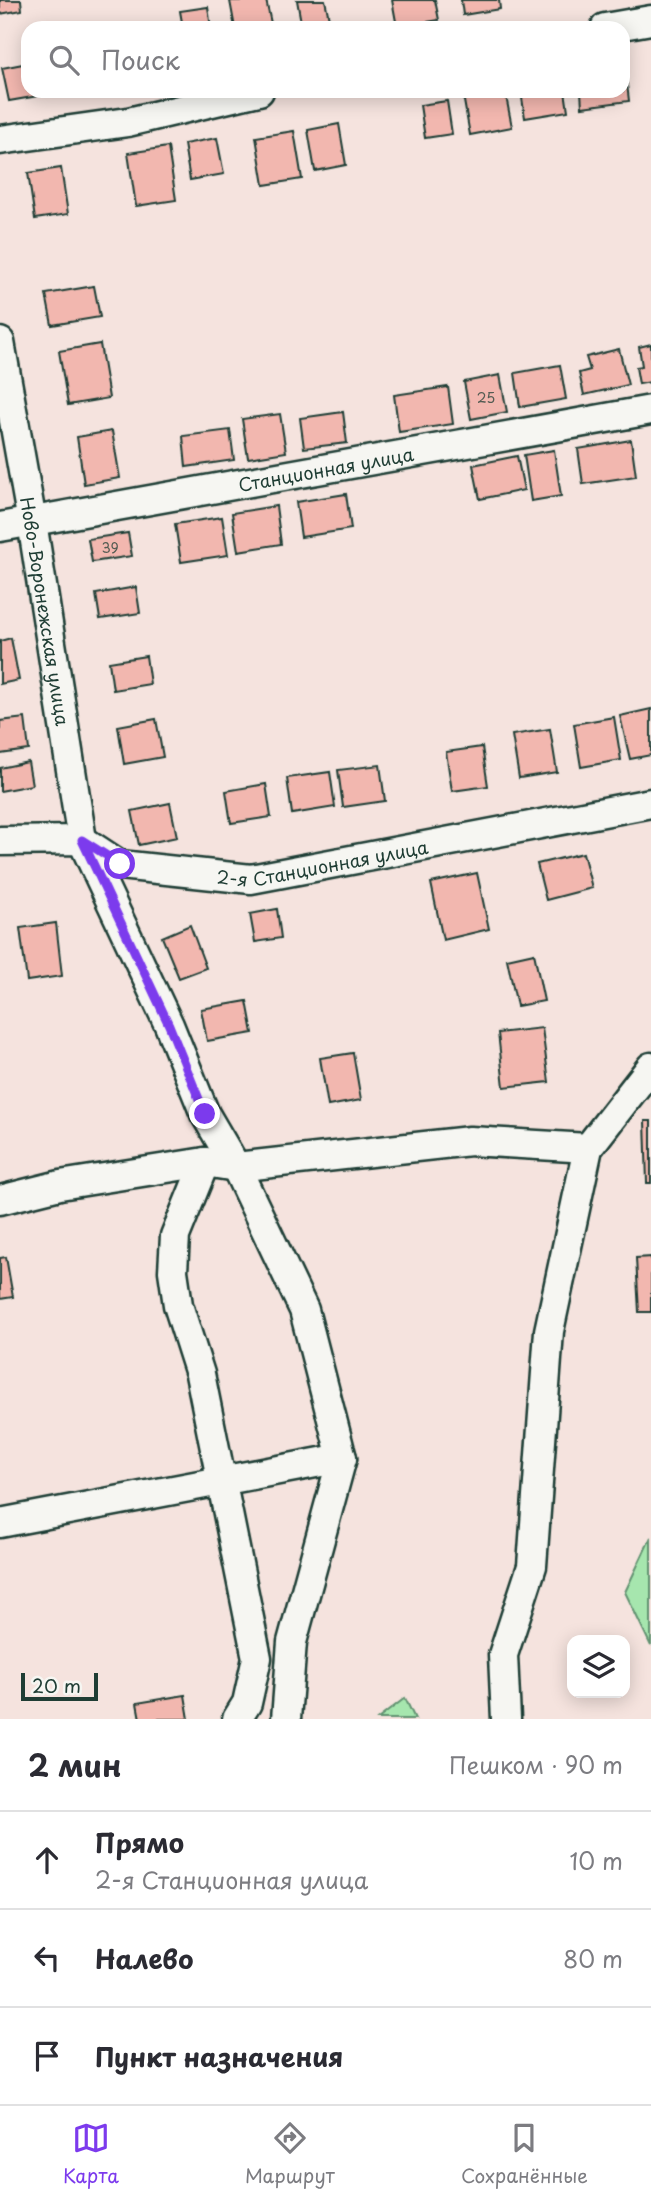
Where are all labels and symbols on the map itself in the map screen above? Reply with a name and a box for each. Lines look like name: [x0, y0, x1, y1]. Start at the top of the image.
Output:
house number: 25: [477, 387, 495, 408]
street label: Станционная улица: [236, 439, 416, 497]
street label: Ново-Воронежская улица: [14, 494, 77, 728]
house number: 39: [101, 537, 119, 558]
street label: 2-я Станционная улица: [215, 832, 431, 893]
route start: [104, 848, 135, 879]
route end: [189, 1098, 220, 1129]
scale bar: [21, 1670, 98, 1702]

